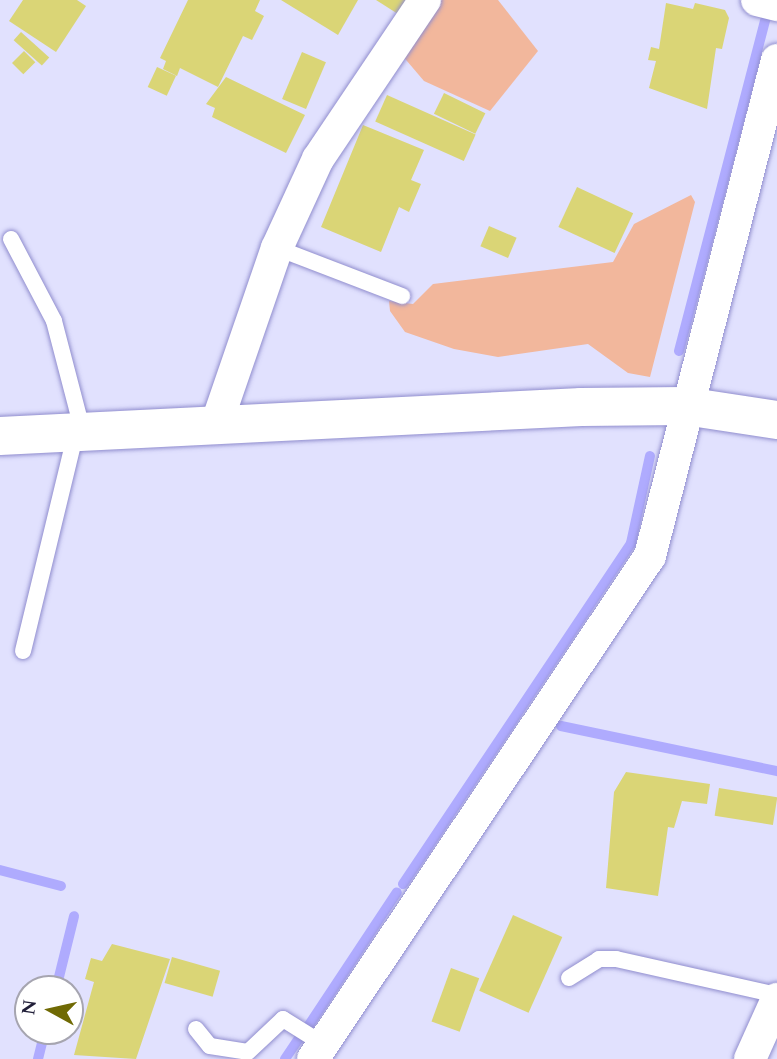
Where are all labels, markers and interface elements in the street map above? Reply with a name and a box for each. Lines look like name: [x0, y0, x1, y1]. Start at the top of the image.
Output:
north arrow: [14, 975, 84, 1045]
text: N: [14, 998, 45, 1017]

